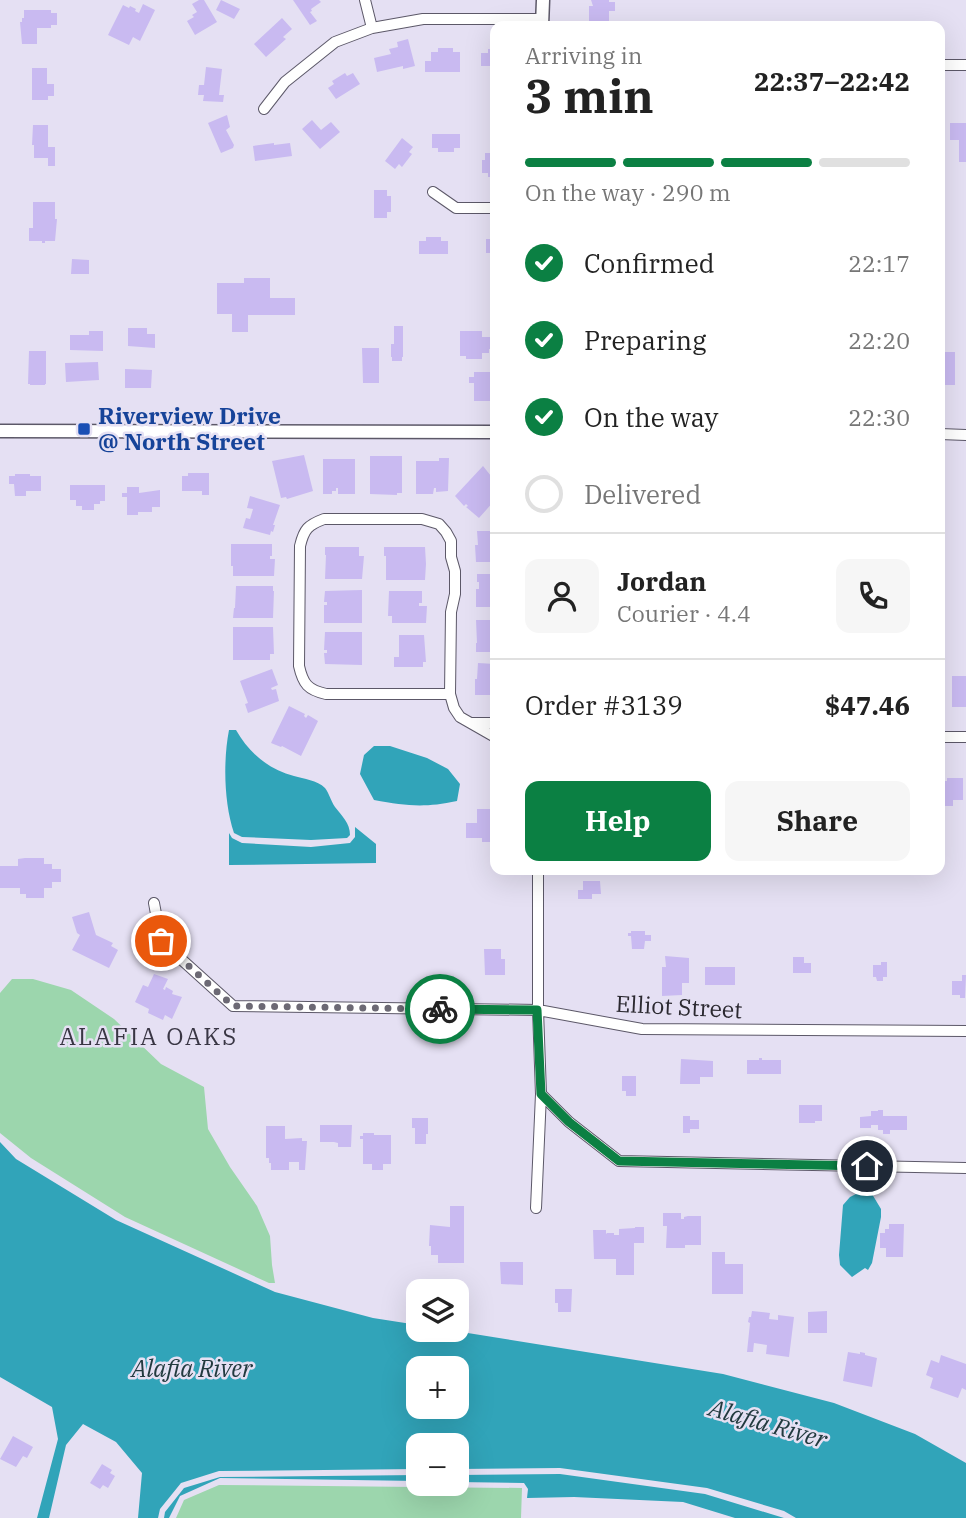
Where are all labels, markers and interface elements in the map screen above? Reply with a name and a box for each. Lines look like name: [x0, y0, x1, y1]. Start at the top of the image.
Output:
text: Arriving in: [525, 40, 642, 70]
text: 22:37–22:42: [754, 64, 910, 98]
text: 3 min: [525, 66, 654, 126]
text: On the way · 290 m: [525, 177, 731, 207]
icon: check: [525, 244, 563, 282]
text: Confirmed: [584, 246, 715, 280]
text: 22:17: [848, 248, 910, 278]
icon: check: [525, 321, 563, 359]
text: Preparing: [584, 323, 706, 357]
text: 22:20: [848, 325, 910, 355]
icon: check: [525, 398, 563, 436]
place label: Riverview Drive @ North Street: [98, 400, 281, 456]
text: On the way: [584, 400, 718, 434]
text: 22:30: [848, 402, 910, 432]
marker: Riverview Drive @ North Street: [76, 421, 92, 437]
text: Delivered: [584, 477, 701, 511]
button: person: [525, 559, 599, 633]
button: phone: [836, 559, 910, 633]
text: Jordan: [617, 564, 707, 598]
text: Courier · 4.4: [617, 598, 751, 628]
text: Order #3139: [525, 688, 683, 722]
text: $47.46: [825, 688, 910, 722]
button: Help: [525, 781, 711, 861]
button: Share: [725, 781, 910, 861]
pin: [131, 911, 191, 971]
icon: bag: [142, 922, 180, 960]
courier: [405, 974, 475, 1044]
street label: Elliot Street: [615, 988, 743, 1024]
icon: bike: [421, 990, 459, 1028]
district label: ALAFIA OAKS: [60, 1020, 238, 1052]
pin: [837, 1136, 897, 1196]
icon: home: [848, 1147, 886, 1185]
map controls: [406, 1279, 469, 1496]
button: layers: [406, 1279, 469, 1342]
water label: Alafia River: [129, 1352, 254, 1384]
button: +: [406, 1356, 469, 1419]
water label: Alafia River: [704, 1390, 832, 1456]
button: −: [406, 1433, 469, 1496]

